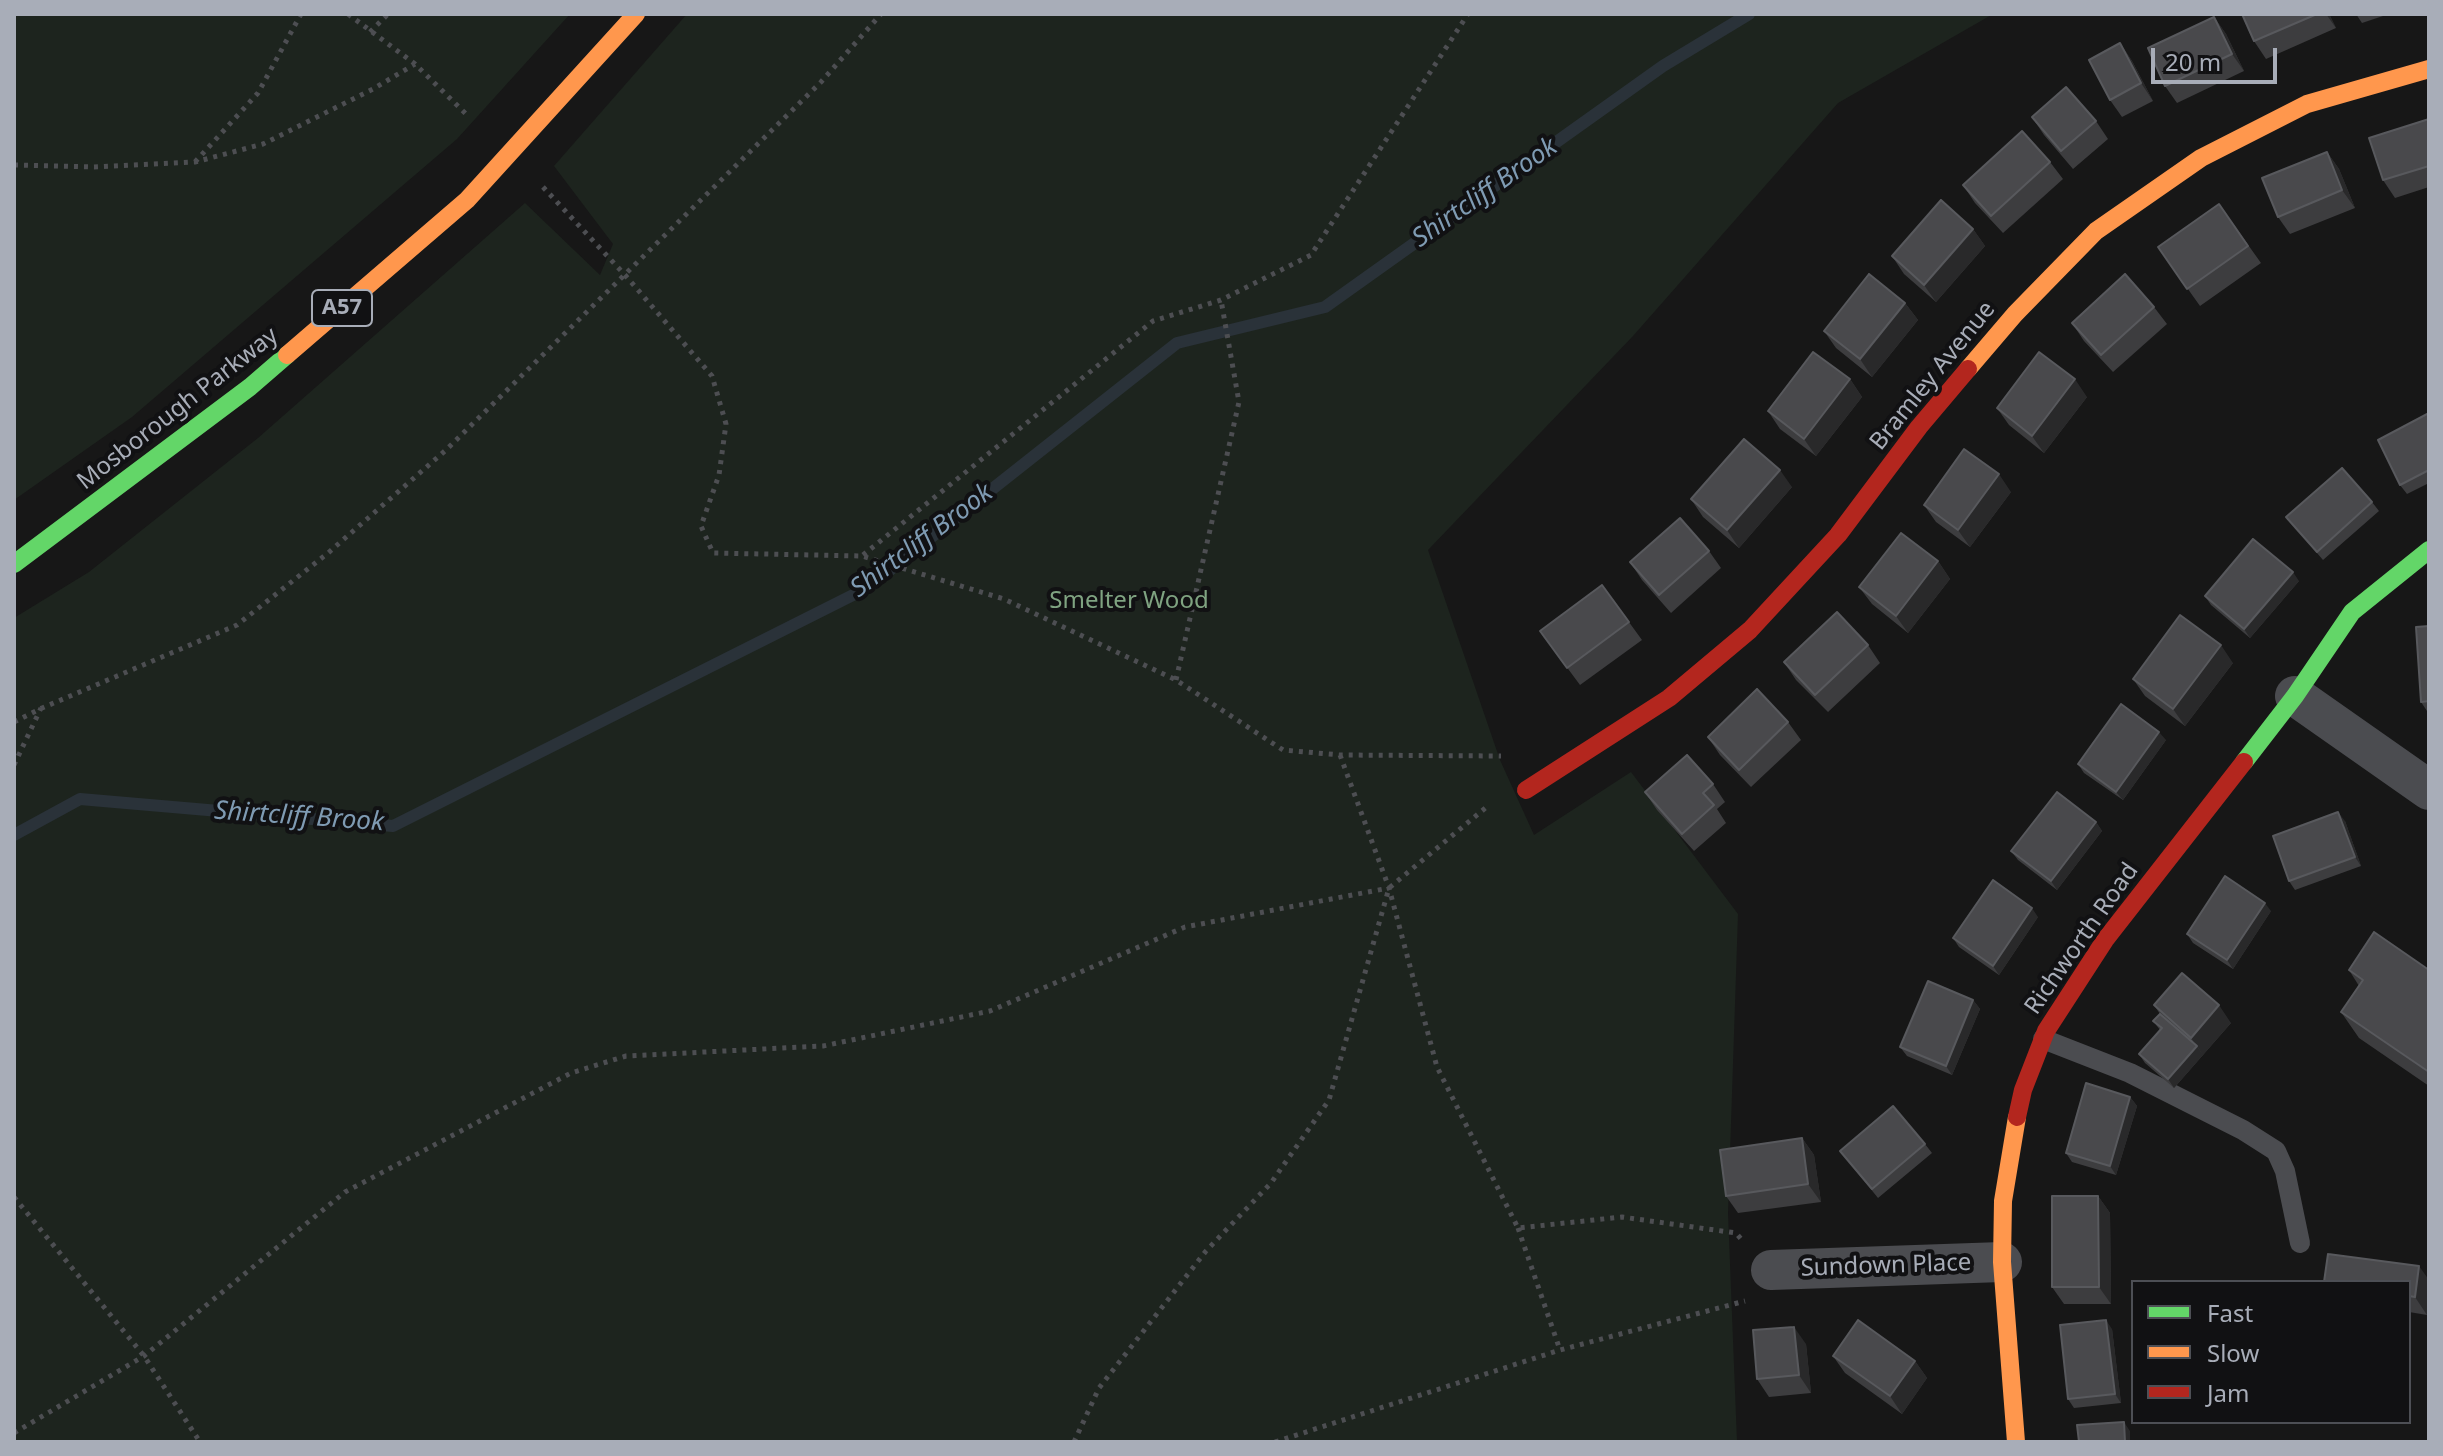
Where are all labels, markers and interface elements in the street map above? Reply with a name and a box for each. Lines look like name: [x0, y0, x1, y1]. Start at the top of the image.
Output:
scale bar: [2155, 32, 2281, 82]
text: 20 m: [2165, 45, 2221, 78]
water label: Shirtcliff Brook: [1406, 131, 1564, 255]
road number: A57: [312, 290, 372, 326]
street label: Bramley Avenue: [1864, 296, 2002, 456]
street label: Mosborough Parkway: [72, 322, 284, 496]
water label: Shirtcliff Brook: [845, 477, 999, 605]
park label: Smelter Wood: [1049, 587, 1209, 615]
water label: Shirtcliff Brook: [213, 796, 385, 838]
street label: Richworth Road: [2019, 858, 2145, 1020]
street label: Sundown Place: [1800, 1249, 1972, 1283]
legend: [2131, 1280, 2411, 1424]
text: Fast: [2207, 1296, 2253, 1329]
text: Slow: [2207, 1336, 2259, 1369]
text: Jam: [2207, 1376, 2249, 1409]

